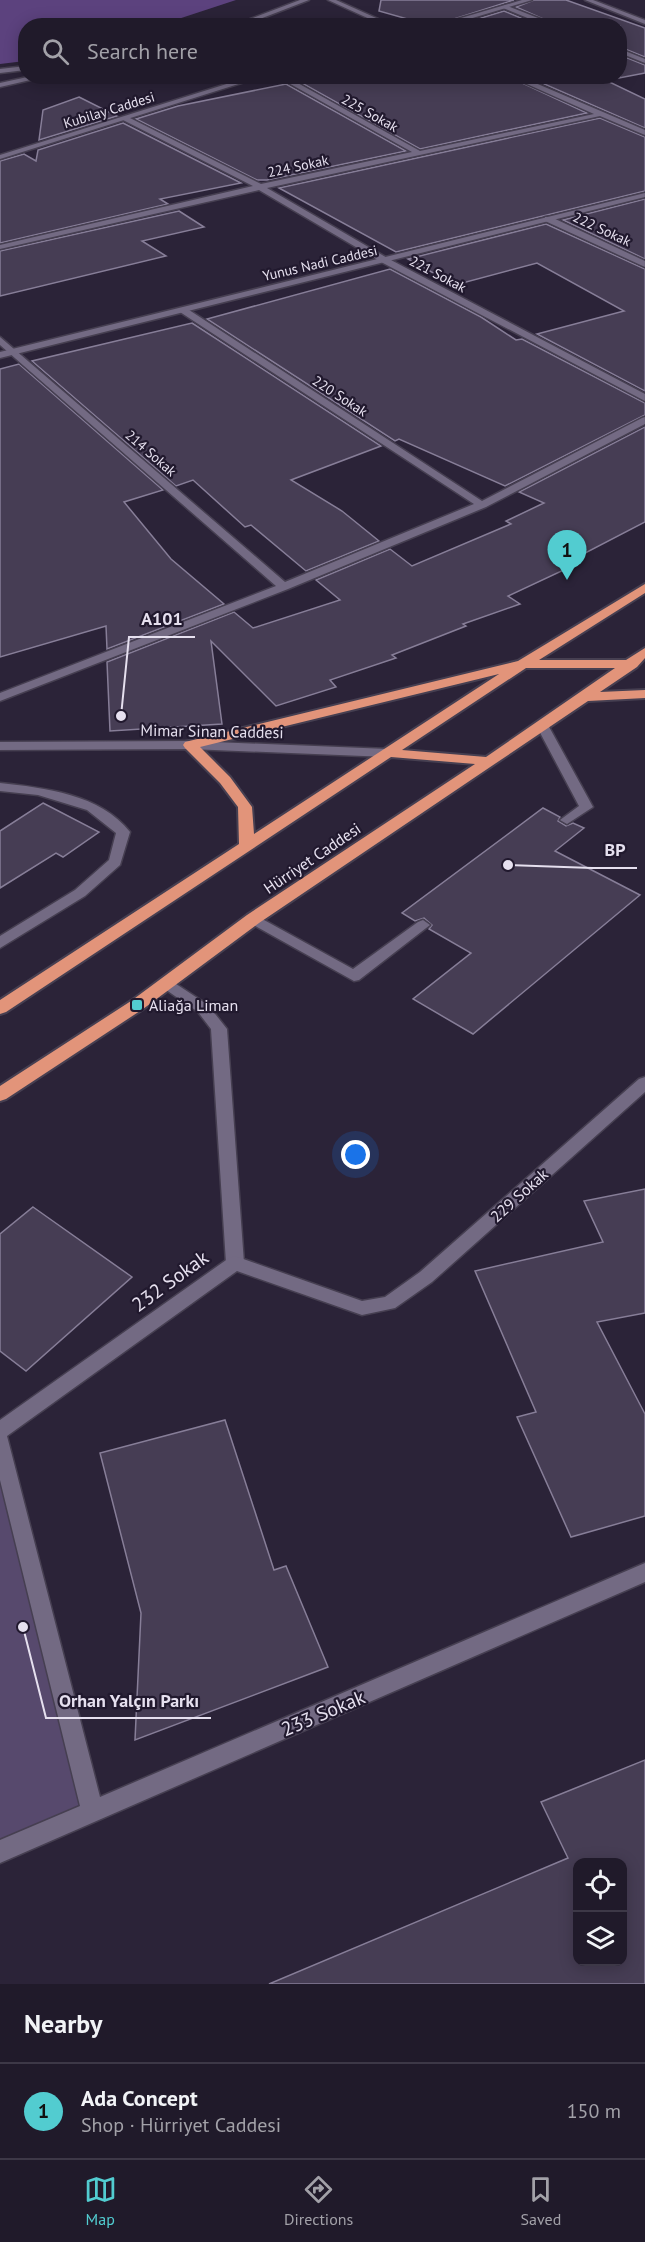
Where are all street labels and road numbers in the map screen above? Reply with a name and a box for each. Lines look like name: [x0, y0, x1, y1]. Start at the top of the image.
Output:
street label: Kubilay Caddesi: [61, 88, 157, 132]
street label: 225 Sokak: [339, 90, 402, 136]
street label: 224 Sokak: [266, 151, 330, 181]
street label: 222 Sokak: [570, 208, 634, 250]
street label: Yunus Nadi Caddesi: [261, 241, 379, 285]
street label: 221 Sokak: [406, 252, 470, 297]
street label: 220 Sokak: [309, 372, 371, 421]
street label: 214 Sokak: [122, 426, 180, 480]
street label: Mimar Sinan Caddesi: [140, 720, 284, 742]
street label: Hürriyet Caddesi: [260, 818, 364, 898]
street label: 229 Sokak: [486, 1164, 552, 1226]
street label: 232 Sokak: [127, 1244, 214, 1318]
street label: 233 Sokak: [277, 1684, 369, 1742]

